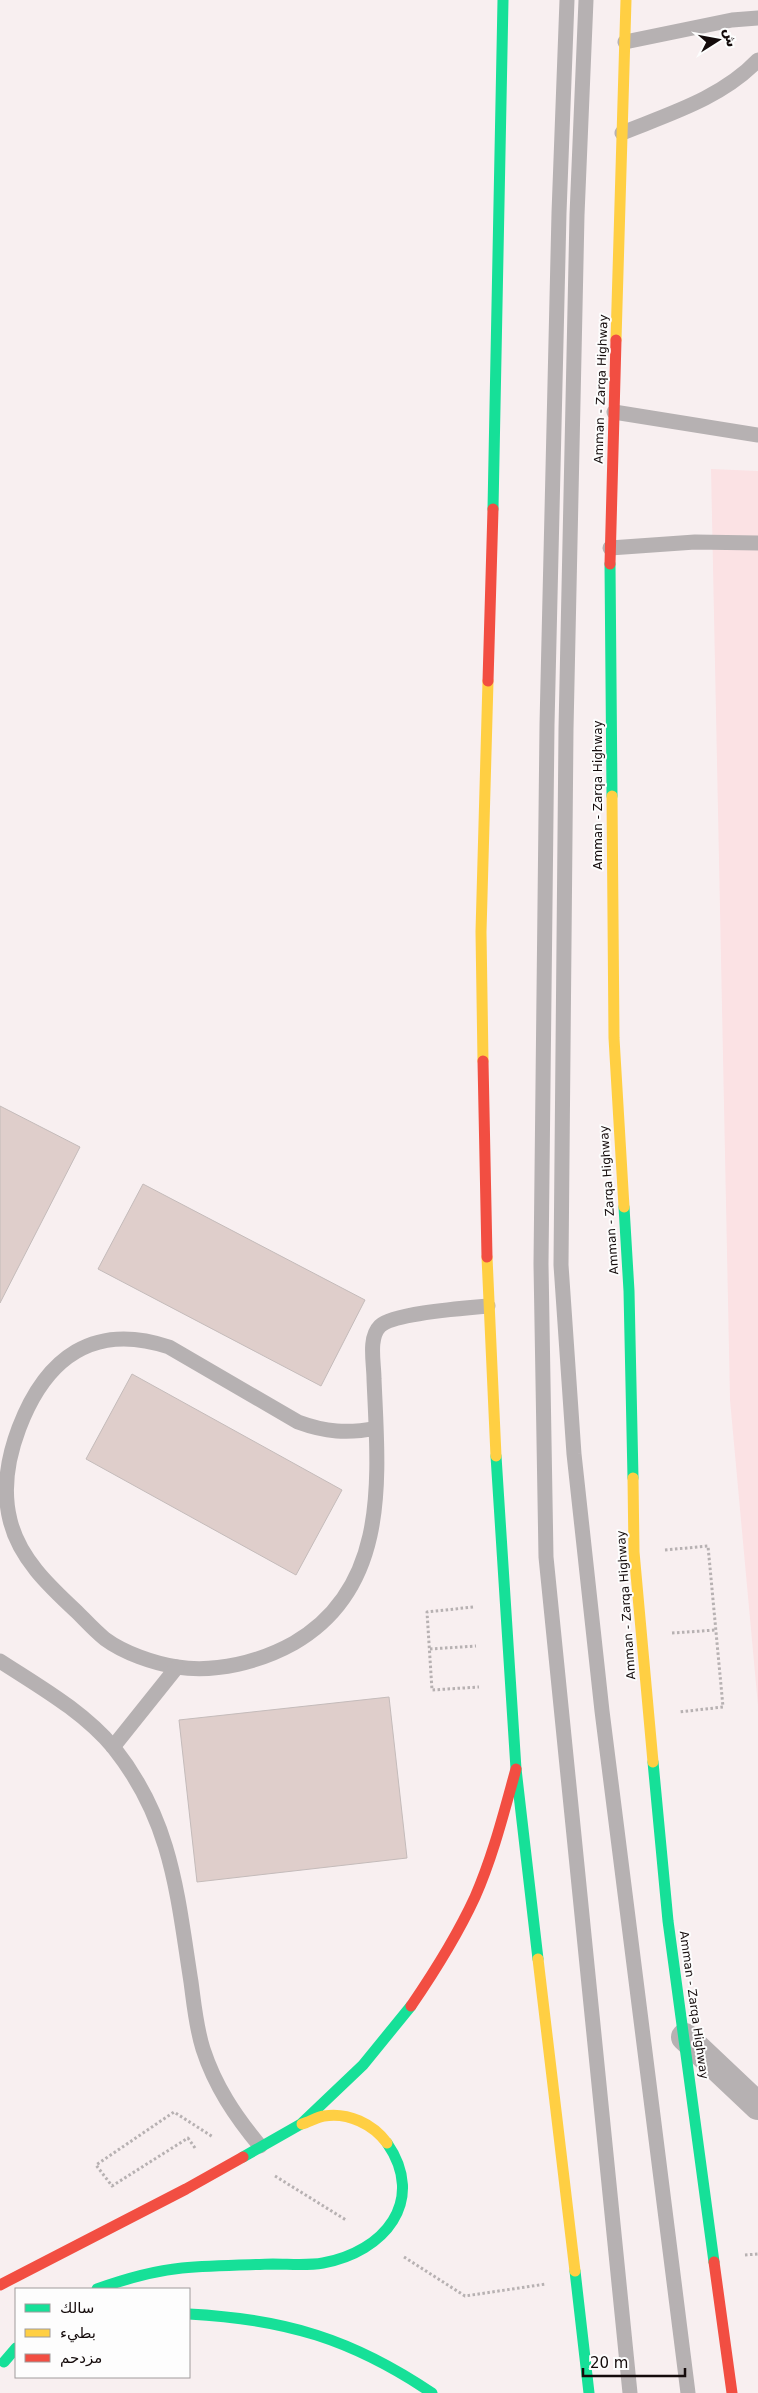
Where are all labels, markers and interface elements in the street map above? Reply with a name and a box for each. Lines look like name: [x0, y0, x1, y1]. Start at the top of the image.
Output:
north arrow: [693, 15, 743, 65]
text: ش: [721, 27, 740, 49]
street label: Amman - Zarqa Highway: [591, 314, 611, 464]
street label: Amman - Zarqa Highway: [591, 720, 605, 870]
street label: Amman - Zarqa Highway: [597, 1125, 621, 1275]
street label: Amman - Zarqa Highway: [614, 1530, 638, 1680]
street label: Amman - Zarqa Highway: [677, 1930, 711, 2080]
legend: [15, 2288, 190, 2378]
text: سالك: [60, 2299, 94, 2317]
text: بطيء: [60, 2324, 96, 2343]
scale bar: [583, 2346, 686, 2378]
text: مزدحم: [60, 2349, 102, 2367]
text: 20 m: [590, 2354, 628, 2372]

